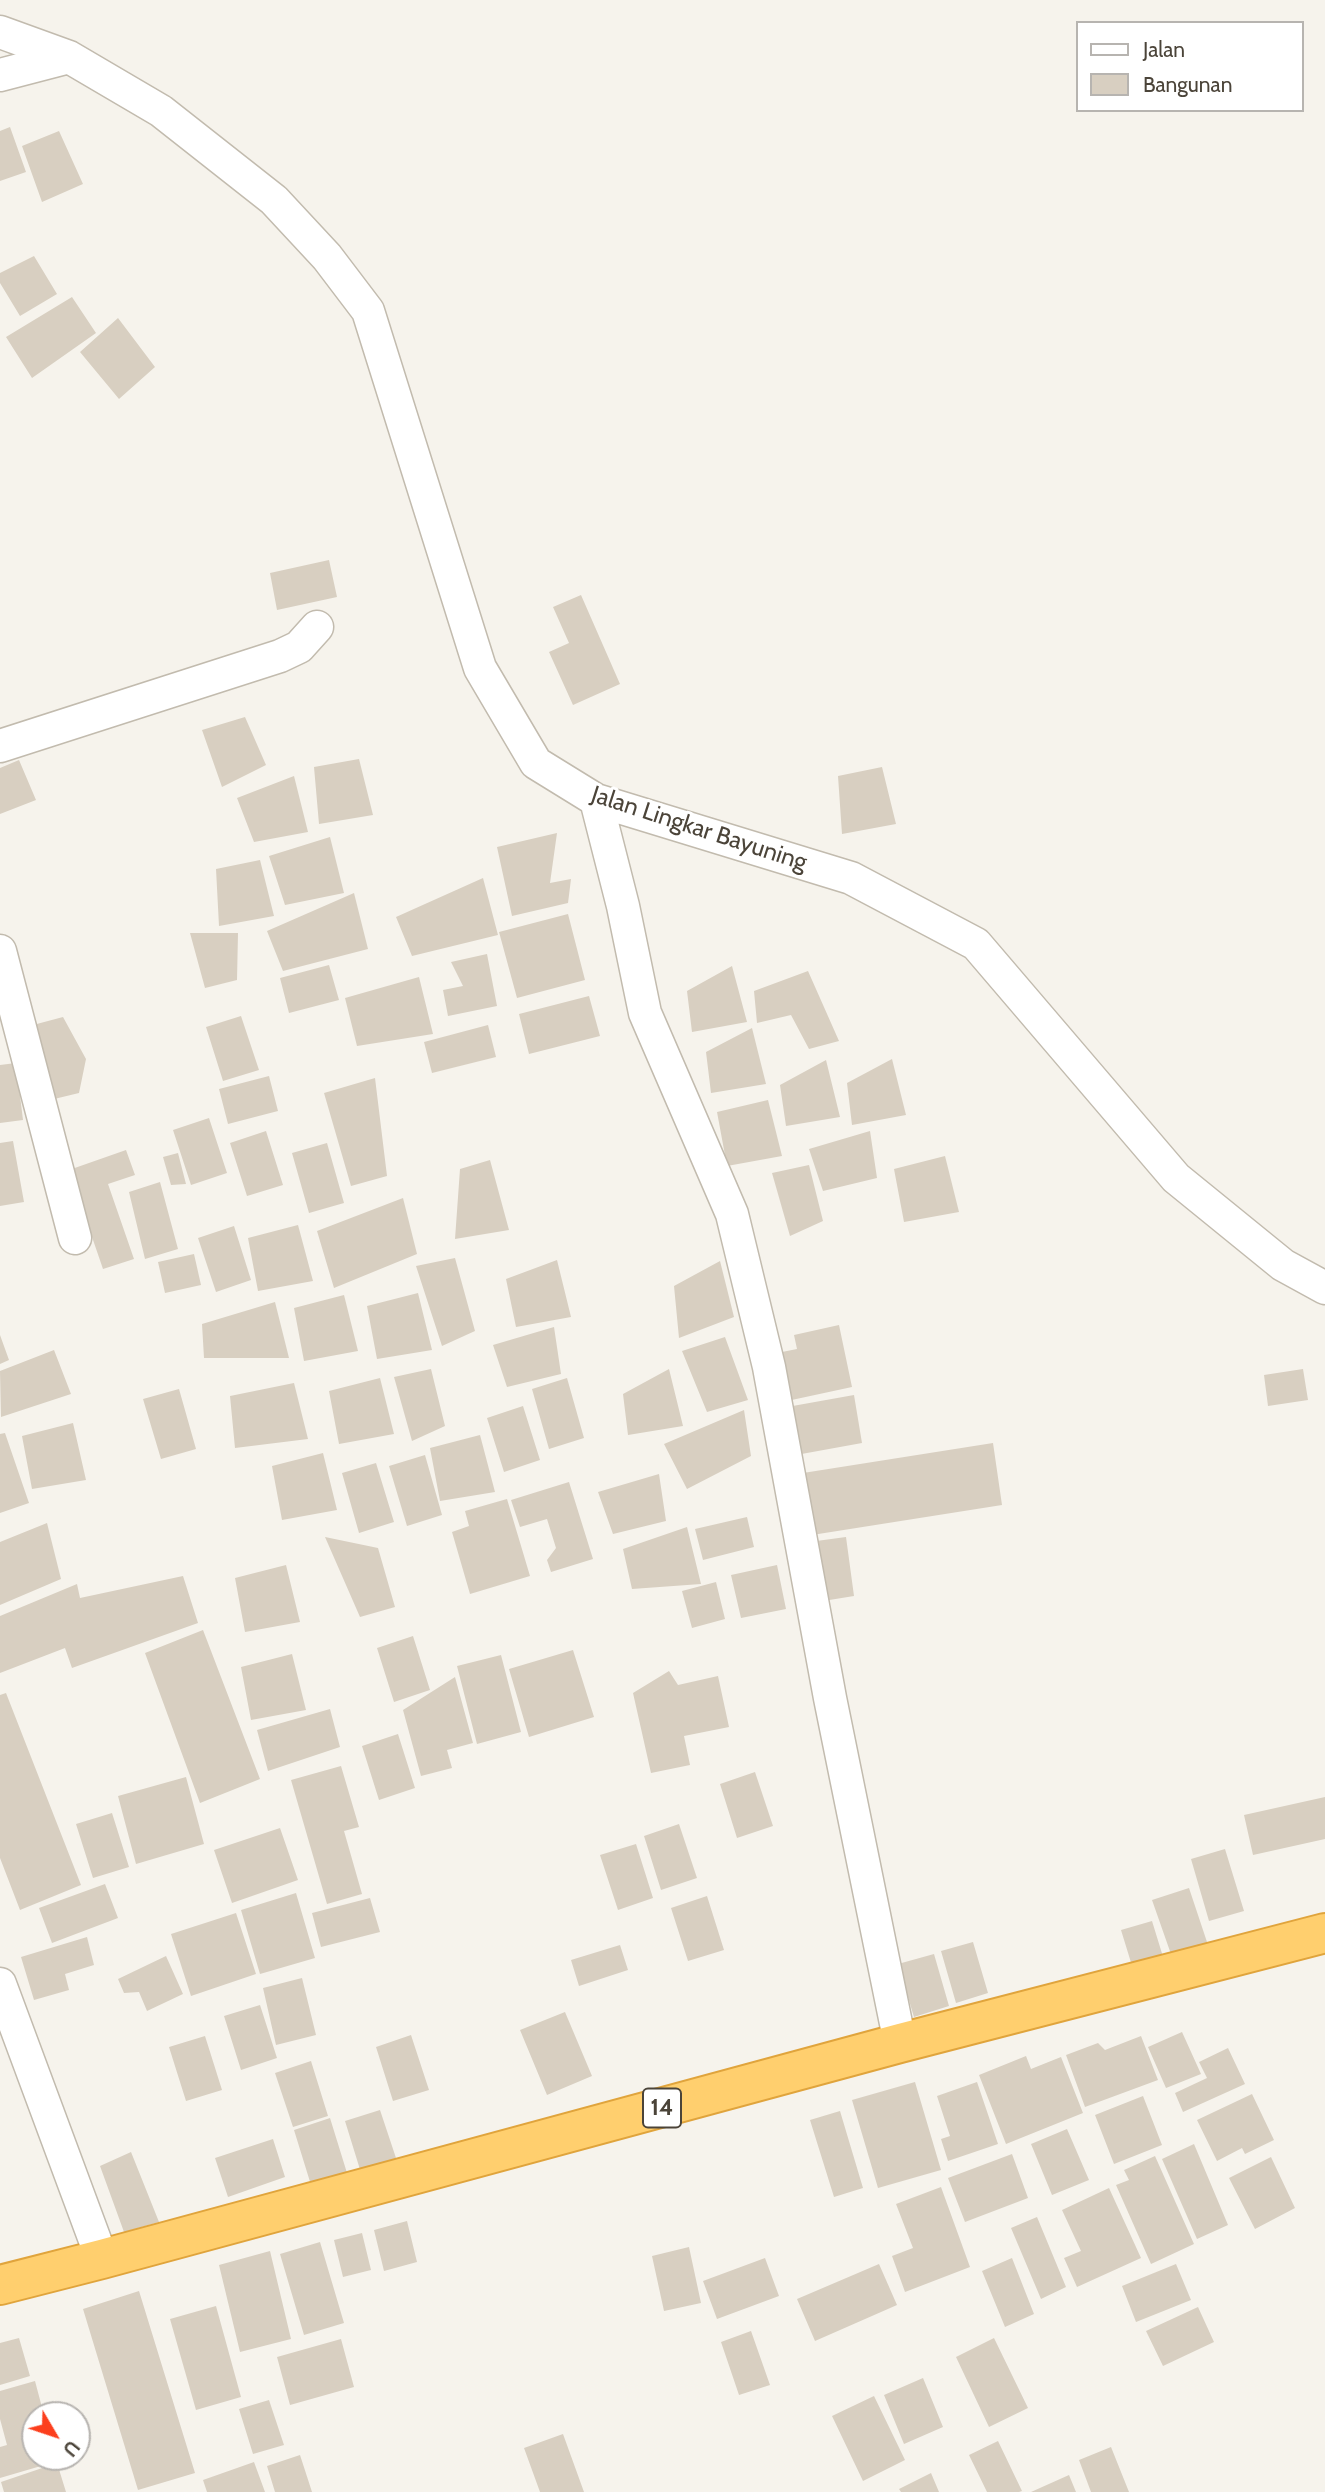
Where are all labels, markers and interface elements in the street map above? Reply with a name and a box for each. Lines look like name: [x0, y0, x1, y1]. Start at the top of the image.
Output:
legend: [1076, 21, 1304, 112]
text: Jalan: [1143, 37, 1185, 62]
text: Bangunan: [1143, 72, 1232, 97]
street label: Jalan Lingkar Bayuning: [588, 781, 810, 877]
road number: 14: [643, 2088, 681, 2128]
north arrow: [21, 2401, 91, 2471]
text: U: [58, 2436, 84, 2461]

